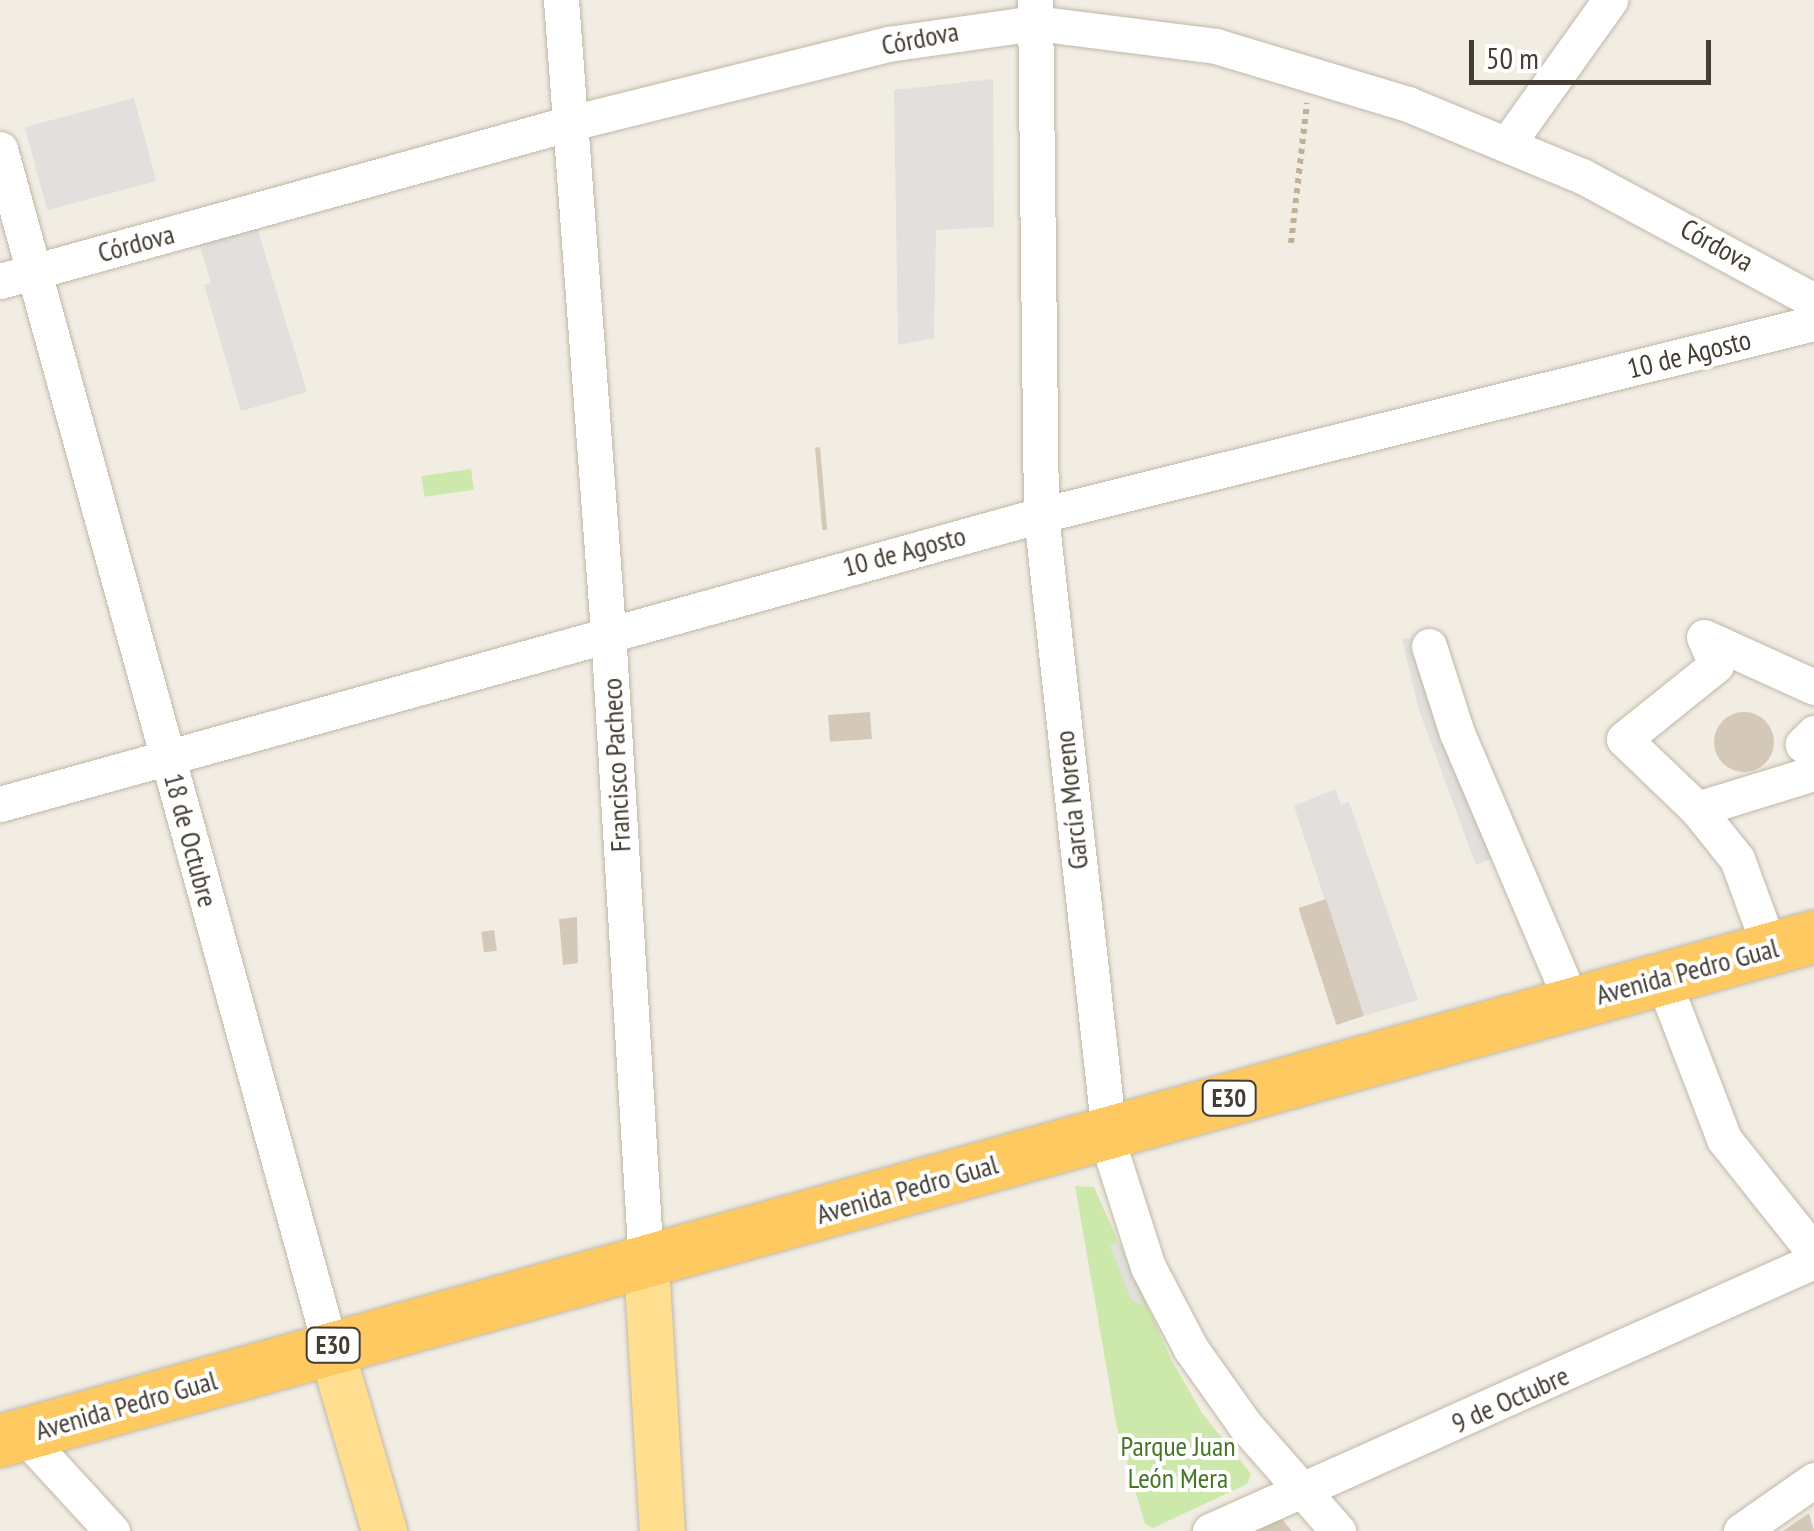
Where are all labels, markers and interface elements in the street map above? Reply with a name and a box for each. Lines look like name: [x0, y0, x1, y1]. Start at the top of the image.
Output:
street label: Córdova: [879, 14, 961, 62]
scale bar: [1474, 20, 1716, 82]
text: 50 m: [1486, 38, 1539, 77]
street label: Córdova: [1675, 211, 1759, 279]
street label: Córdova: [94, 217, 178, 269]
street label: 10 de Agosto: [1623, 322, 1755, 386]
street label: 10 de Agosto: [838, 518, 970, 584]
street label: Francisco Pacheco: [595, 677, 637, 853]
street label: García Moreno: [1047, 729, 1095, 871]
street label: 18 de Octubre: [157, 769, 225, 911]
street label: Avenida Pedro Gual: [1592, 931, 1782, 1011]
road number: E30: [1202, 1078, 1256, 1118]
street label: Avenida Pedro Gual: [812, 1147, 1002, 1231]
road number: E30: [306, 1325, 360, 1365]
street label: 9 de Octubre: [1446, 1358, 1574, 1440]
street label: Avenida Pedro Gual: [31, 1363, 221, 1447]
park label: Parque Juan León Mera: [1121, 1429, 1235, 1495]

